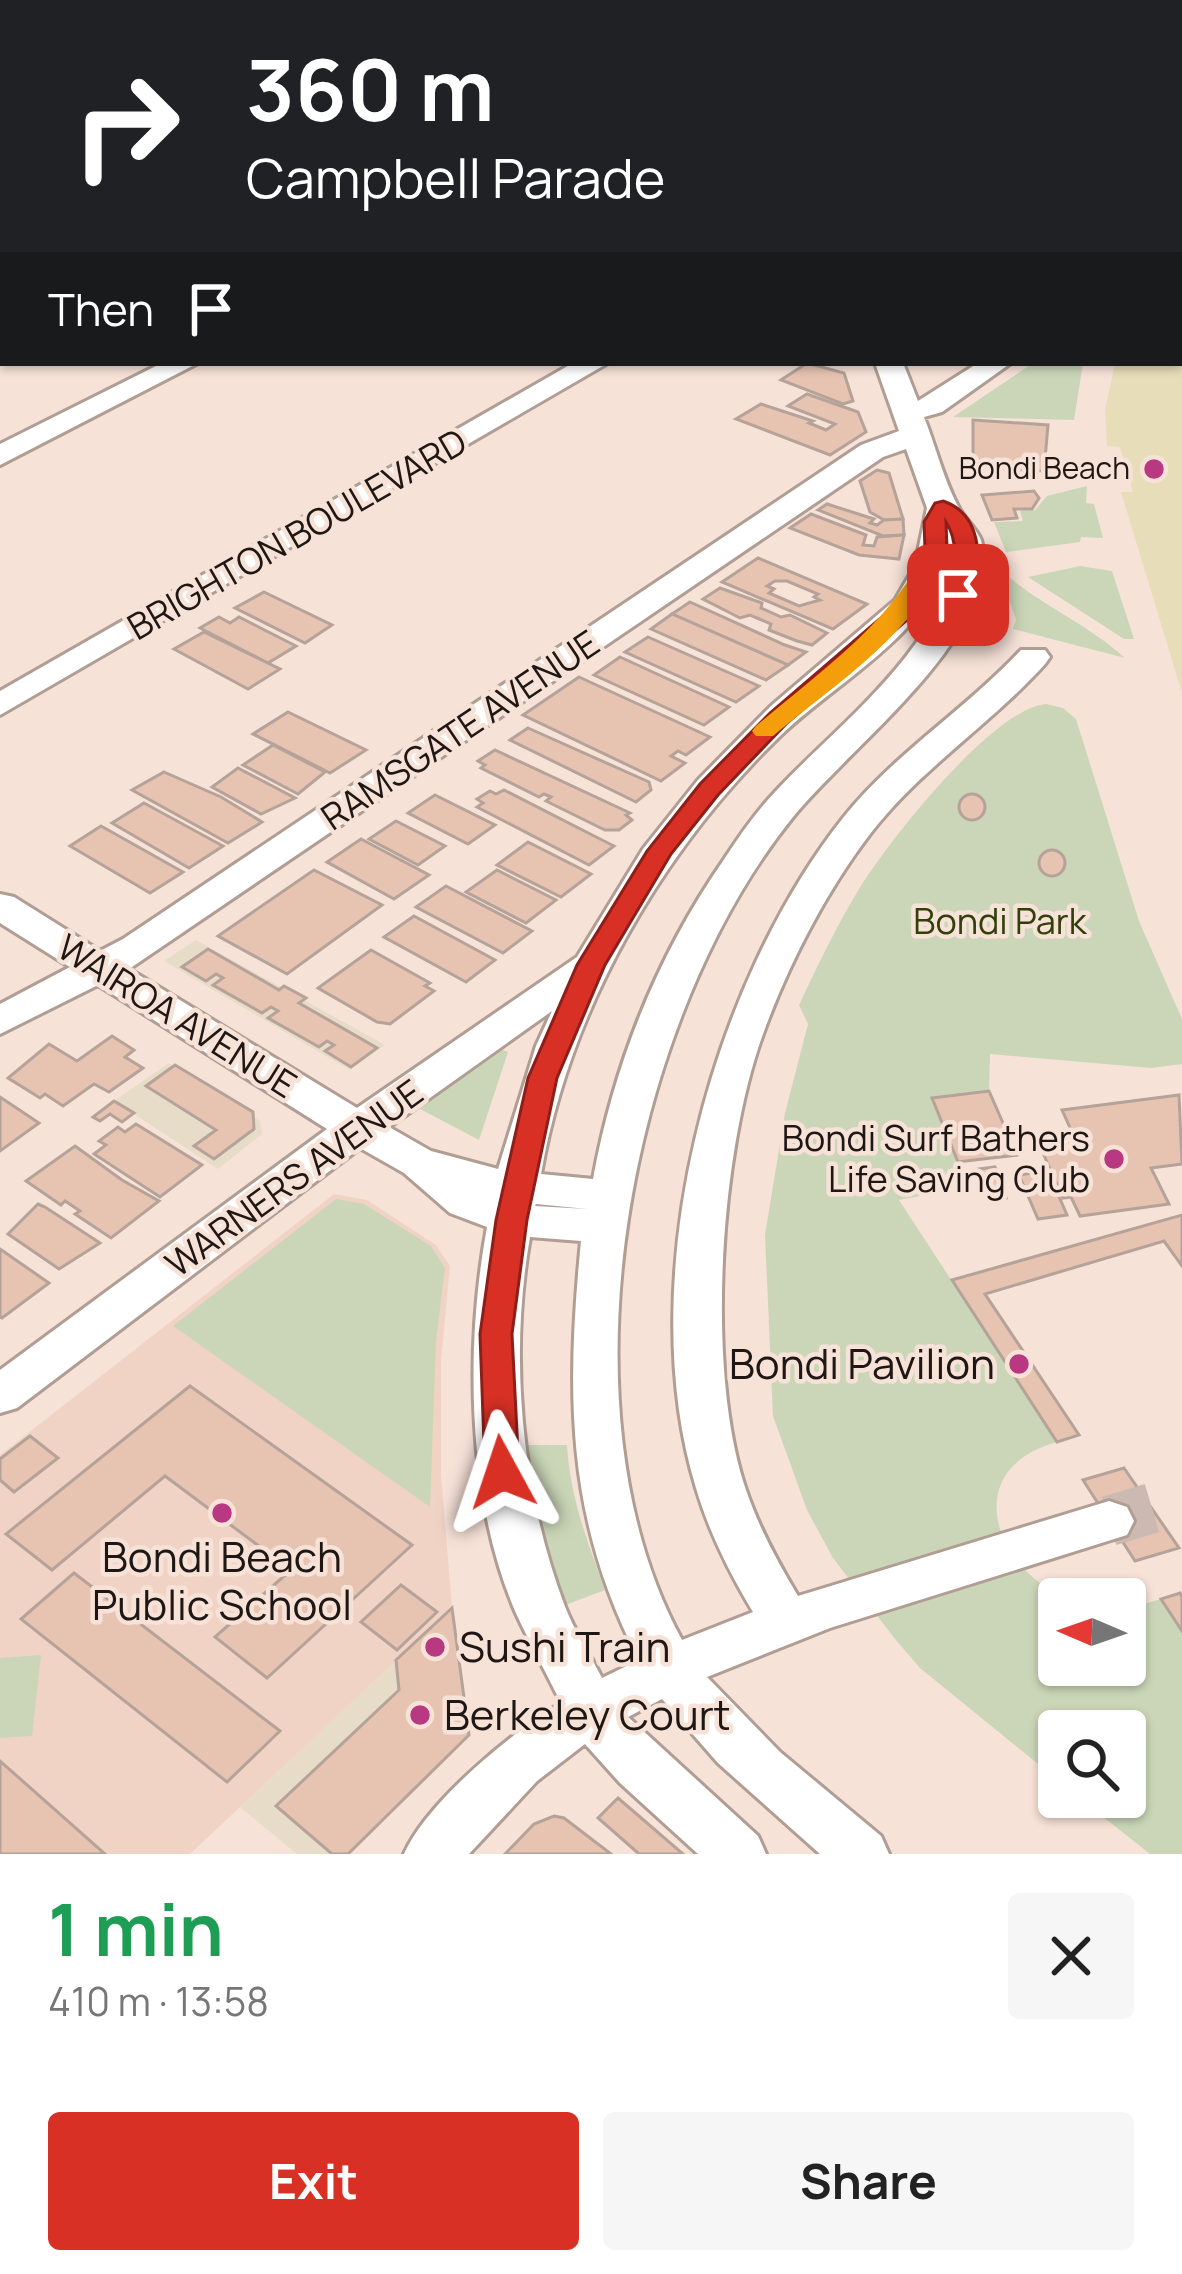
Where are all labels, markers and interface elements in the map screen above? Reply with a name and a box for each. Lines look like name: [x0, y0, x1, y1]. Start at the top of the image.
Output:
text: 360 m: [246, 31, 495, 146]
icon: right: [48, 48, 204, 204]
text: Campbell Parade: [246, 140, 665, 214]
icon: arrive: [178, 276, 244, 342]
text: Then: [48, 278, 154, 340]
street label: BRIGHTON BOULEVARD: [118, 416, 475, 651]
place label: Bondi Beach: [959, 447, 1130, 488]
marker: Bondi Beach: [1141, 456, 1167, 482]
pin: [907, 544, 1009, 646]
icon: arrive: [925, 562, 991, 628]
street label: RAMSGATE AVENUE: [311, 618, 608, 841]
park label: Bondi Park: [913, 896, 1088, 945]
street label: WAIROA AVENUE: [48, 922, 306, 1109]
street label: WARNERS AVENUE: [155, 1068, 432, 1288]
place label: Bondi Surf Bathers Life Saving Club: [782, 1113, 1090, 1203]
marker: Bondi Surf Bathers Life Saving Club: [1101, 1146, 1127, 1172]
place label: Bondi Pavilion: [729, 1334, 995, 1392]
marker: Bondi Pavilion: [1006, 1351, 1032, 1377]
position arrow: [439, 1409, 565, 1535]
marker: Bondi Beach Public School: [209, 1500, 235, 1526]
place label: Bondi Beach Public School: [92, 1527, 352, 1633]
north arrow: [1038, 1578, 1146, 1686]
map controls: [1038, 1578, 1146, 1818]
place label: Sushi Train: [459, 1617, 670, 1675]
marker: Sushi Train: [422, 1634, 448, 1660]
place label: Berkeley Court: [444, 1685, 731, 1743]
marker: Berkeley Court: [407, 1702, 433, 1728]
button: search: [1038, 1710, 1146, 1818]
text: 1 min: [48, 1879, 224, 1978]
button: close: [1008, 1893, 1134, 2019]
text: 410 m · 13:58: [48, 1974, 269, 2028]
button: Exit: [48, 2112, 579, 2250]
button: Share: [603, 2112, 1134, 2250]

